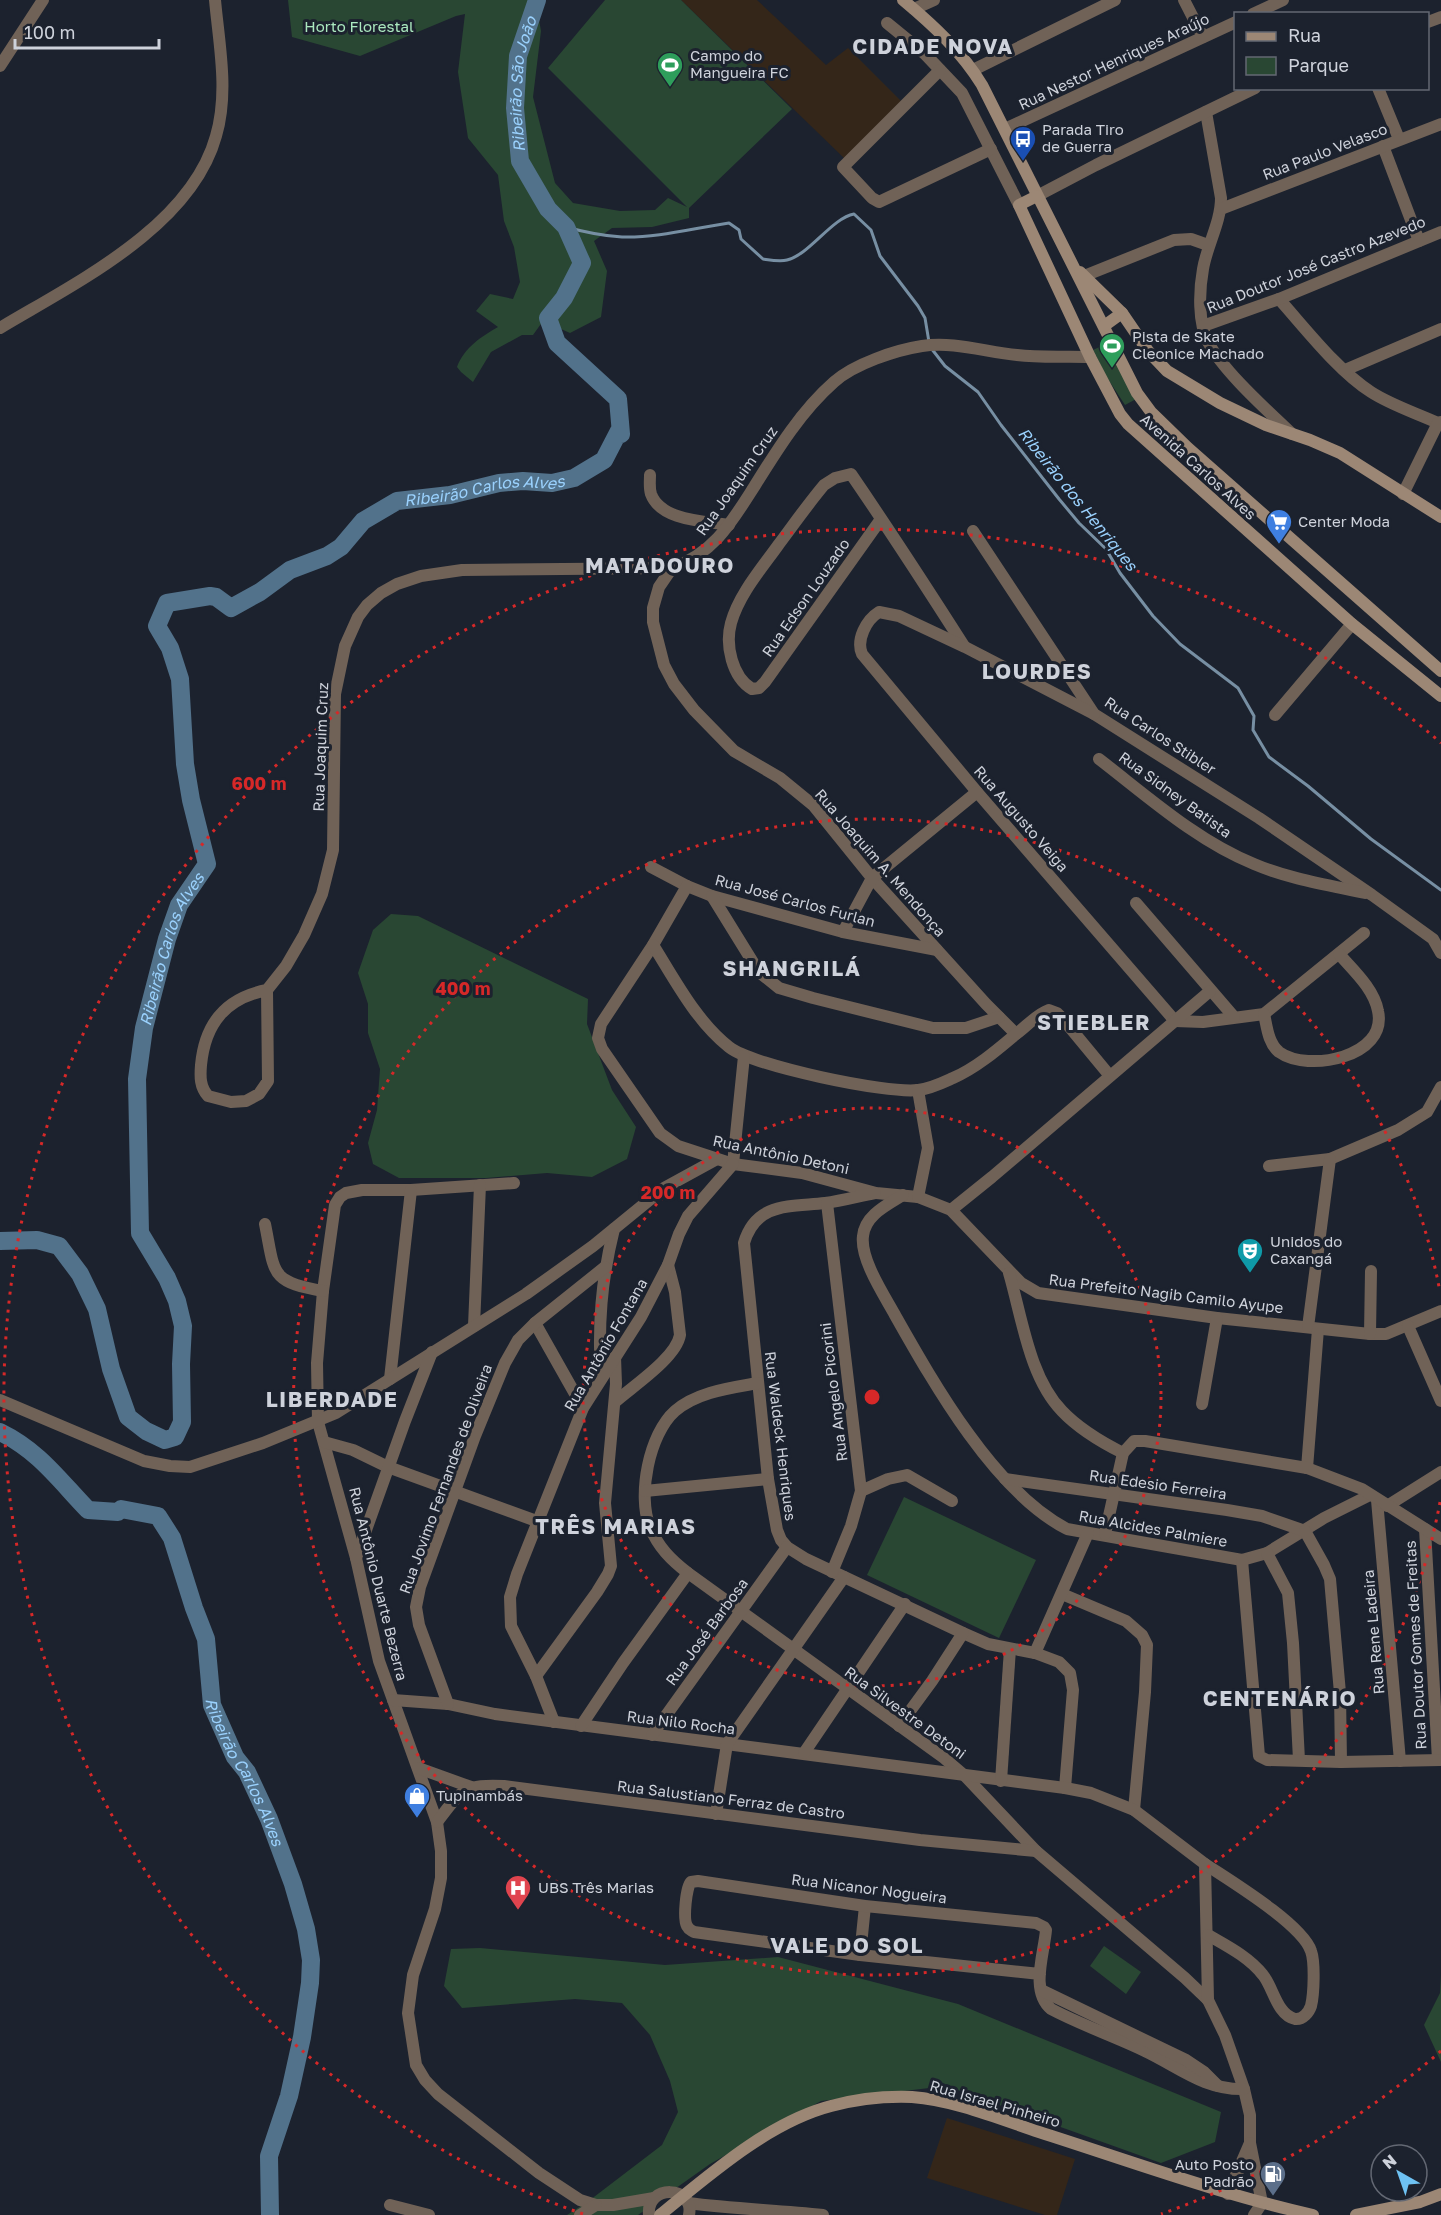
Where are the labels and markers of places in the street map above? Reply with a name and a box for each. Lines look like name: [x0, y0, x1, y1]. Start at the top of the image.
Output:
place label: Campo do Mangueira FC: [690, 46, 789, 81]
sports icon: Campo do Mangueira FC: [655, 50, 685, 88]
place label: Parada Tiro de Guerra: [1042, 120, 1124, 155]
bus stop icon: Parada Tiro de Guerra: [1008, 124, 1038, 162]
place label: Pista de Skate Cleonice Machado: [1132, 327, 1264, 362]
sports icon: Pista de Skate Cleonice Machado: [1097, 331, 1127, 369]
supermarket icon: Center Moda: [1264, 507, 1294, 545]
place label: Center Moda: [1298, 512, 1390, 530]
place label: Unidos do Caxangá: [1270, 1232, 1342, 1267]
theatre icon: Unidos do Caxangá: [1235, 1236, 1265, 1274]
centre of rings: [862, 1387, 882, 1407]
shop icon: Tupinambás: [402, 1781, 432, 1819]
place label: Tupinambás: [436, 1786, 523, 1804]
hospital icon: UBS Três Marias: [503, 1873, 533, 1911]
place label: UBS Três Marias: [538, 1878, 654, 1896]
place label: Auto Posto Padrão: [1175, 2155, 1254, 2190]
fuel station icon: Auto Posto Padrão: [1258, 2159, 1288, 2197]

